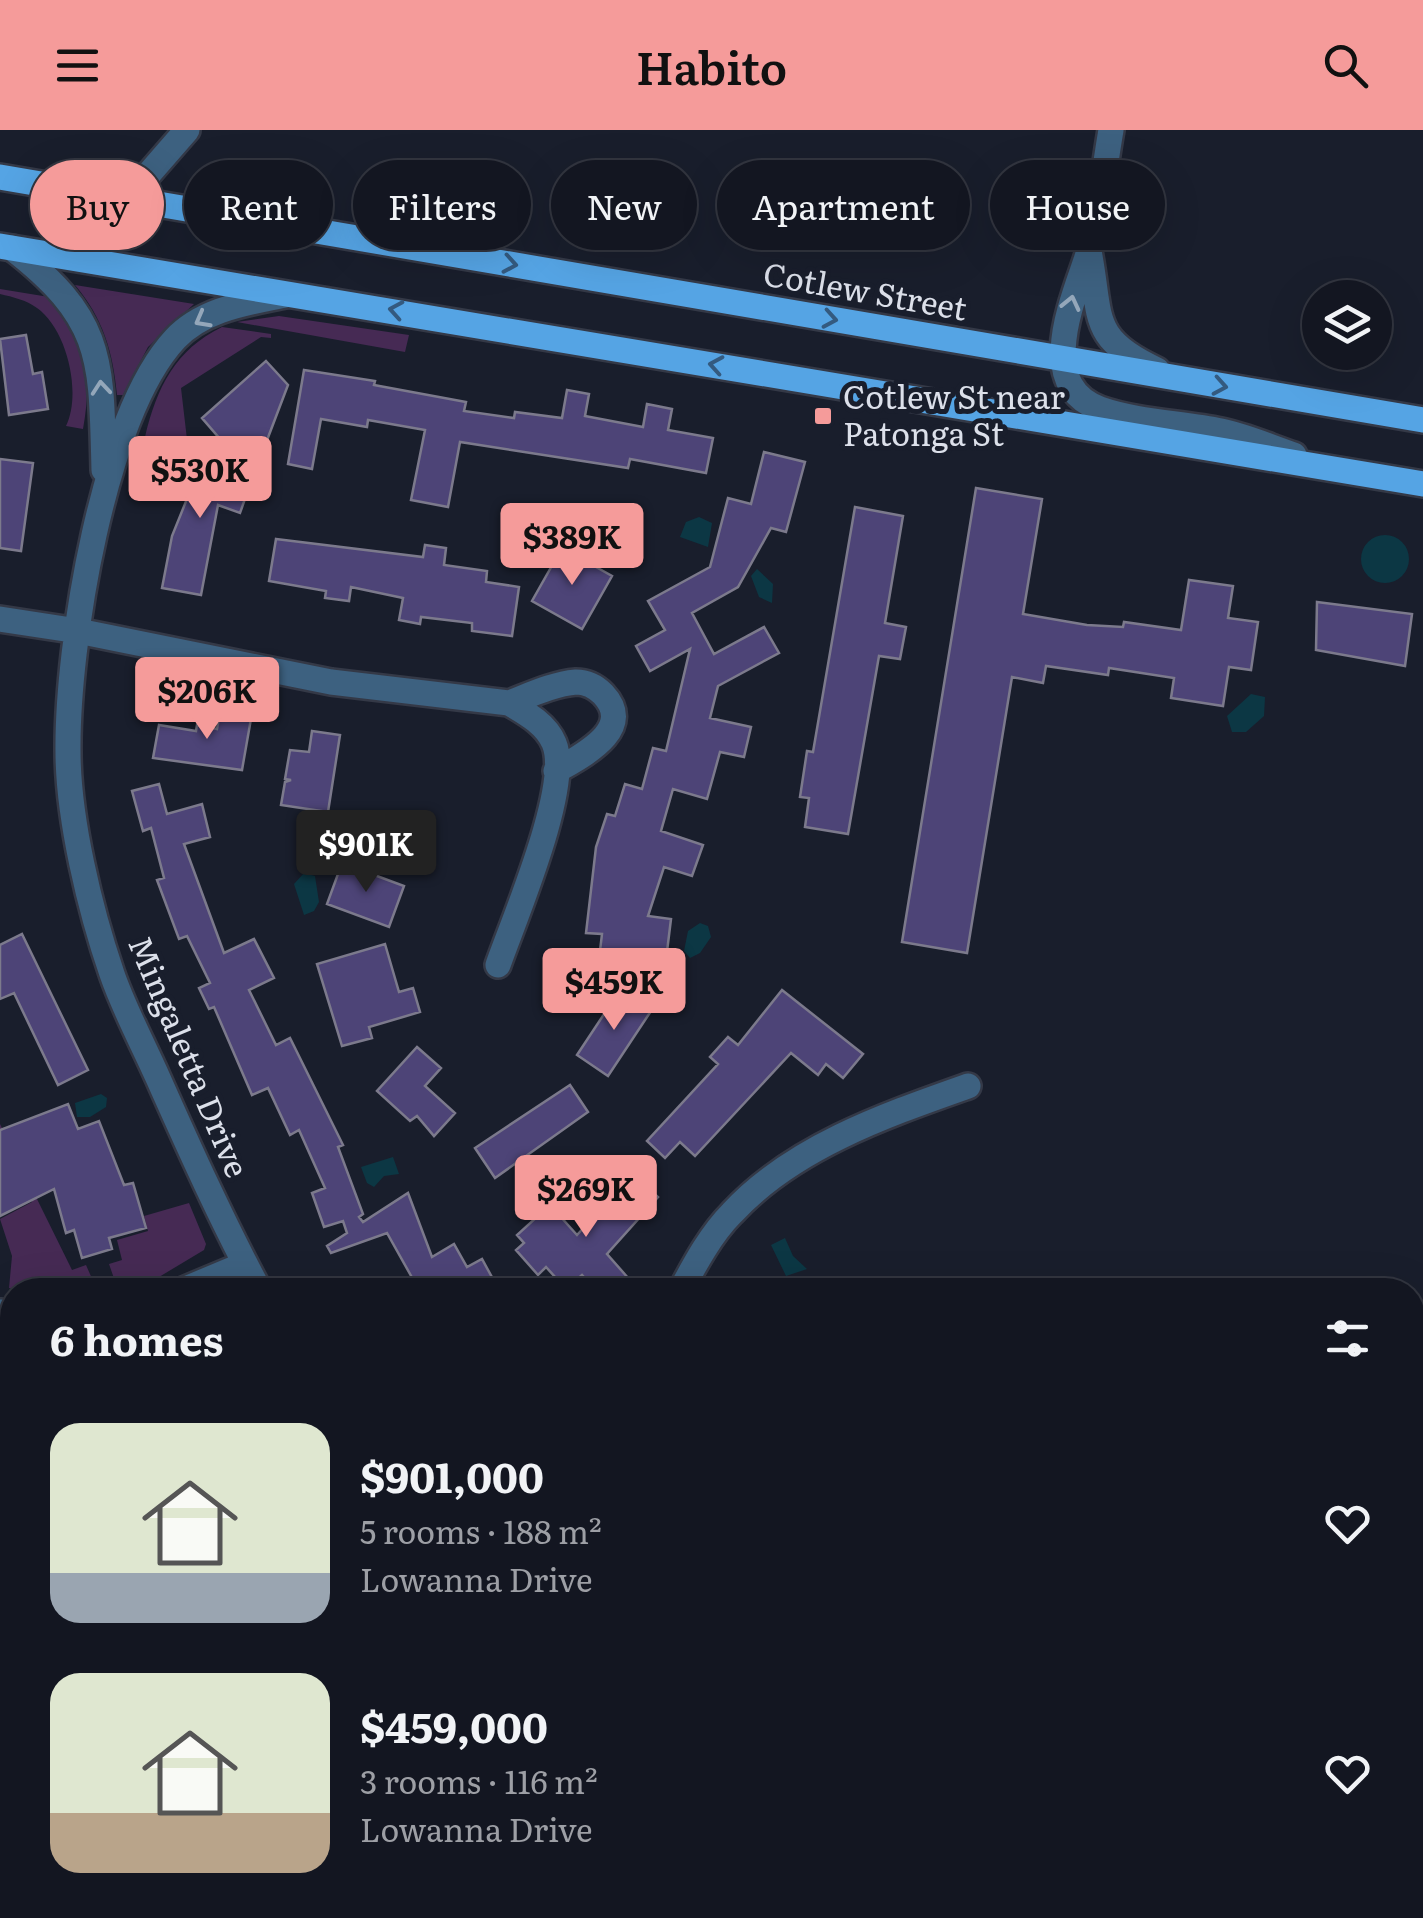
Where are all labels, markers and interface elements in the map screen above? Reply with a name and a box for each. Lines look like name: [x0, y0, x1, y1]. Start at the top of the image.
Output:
text: Habito: [636, 32, 787, 99]
icon: menu: [50, 38, 105, 93]
icon: search: [1318, 38, 1373, 93]
chip: Buy: [30, 160, 164, 250]
chip: Rent: [184, 160, 333, 250]
chip: Filters: [353, 160, 531, 250]
chip: New: [551, 160, 697, 250]
chip: Apartment: [717, 160, 970, 250]
chip: House: [990, 160, 1165, 250]
street label: Cotlew Street: [760, 248, 971, 331]
one-way arrow: [502, 253, 518, 274]
map controls: [1302, 280, 1392, 370]
button: layers: [1302, 280, 1392, 370]
one-way arrow: [1059, 295, 1080, 312]
one-way arrow: [387, 300, 404, 321]
one-way arrow: [195, 308, 213, 328]
one-way arrow: [822, 308, 839, 329]
one-way arrow: [708, 355, 724, 376]
place label: Cotlew St near Patonga St: [843, 371, 1065, 456]
one-way arrow: [1211, 375, 1228, 396]
one-way arrow: [90, 379, 112, 395]
marker: Cotlew St near Patonga St: [812, 405, 834, 427]
pin: $530K: [130, 436, 270, 521]
text: $530K: [151, 444, 249, 492]
pin: $389K: [502, 503, 642, 588]
text: $389K: [522, 511, 622, 559]
pin: $206K: [137, 657, 277, 742]
text: $206K: [157, 665, 257, 713]
pin: $901K: [296, 810, 436, 895]
text: $901K: [318, 818, 414, 866]
street label: Mingaletta Drive: [118, 928, 263, 1184]
pin: $459K: [544, 948, 684, 1033]
text: $459K: [565, 956, 663, 1004]
pin: $269K: [516, 1155, 656, 1240]
text: $269K: [537, 1163, 635, 1211]
text: 6 homes: [50, 1307, 224, 1369]
icon: filters: [1320, 1311, 1375, 1366]
text: $901,000: [360, 1444, 544, 1506]
icon: home: [130, 1463, 250, 1583]
icon: heart: [1320, 1496, 1375, 1551]
text: 5 rooms · 188 m²: [360, 1506, 602, 1554]
text: Lowanna Drive: [360, 1554, 593, 1602]
text: $459,000: [360, 1694, 548, 1756]
icon: home: [130, 1713, 250, 1833]
icon: heart: [1320, 1746, 1375, 1801]
text: 3 rooms · 116 m²: [360, 1756, 598, 1804]
text: Lowanna Drive: [360, 1804, 593, 1852]

